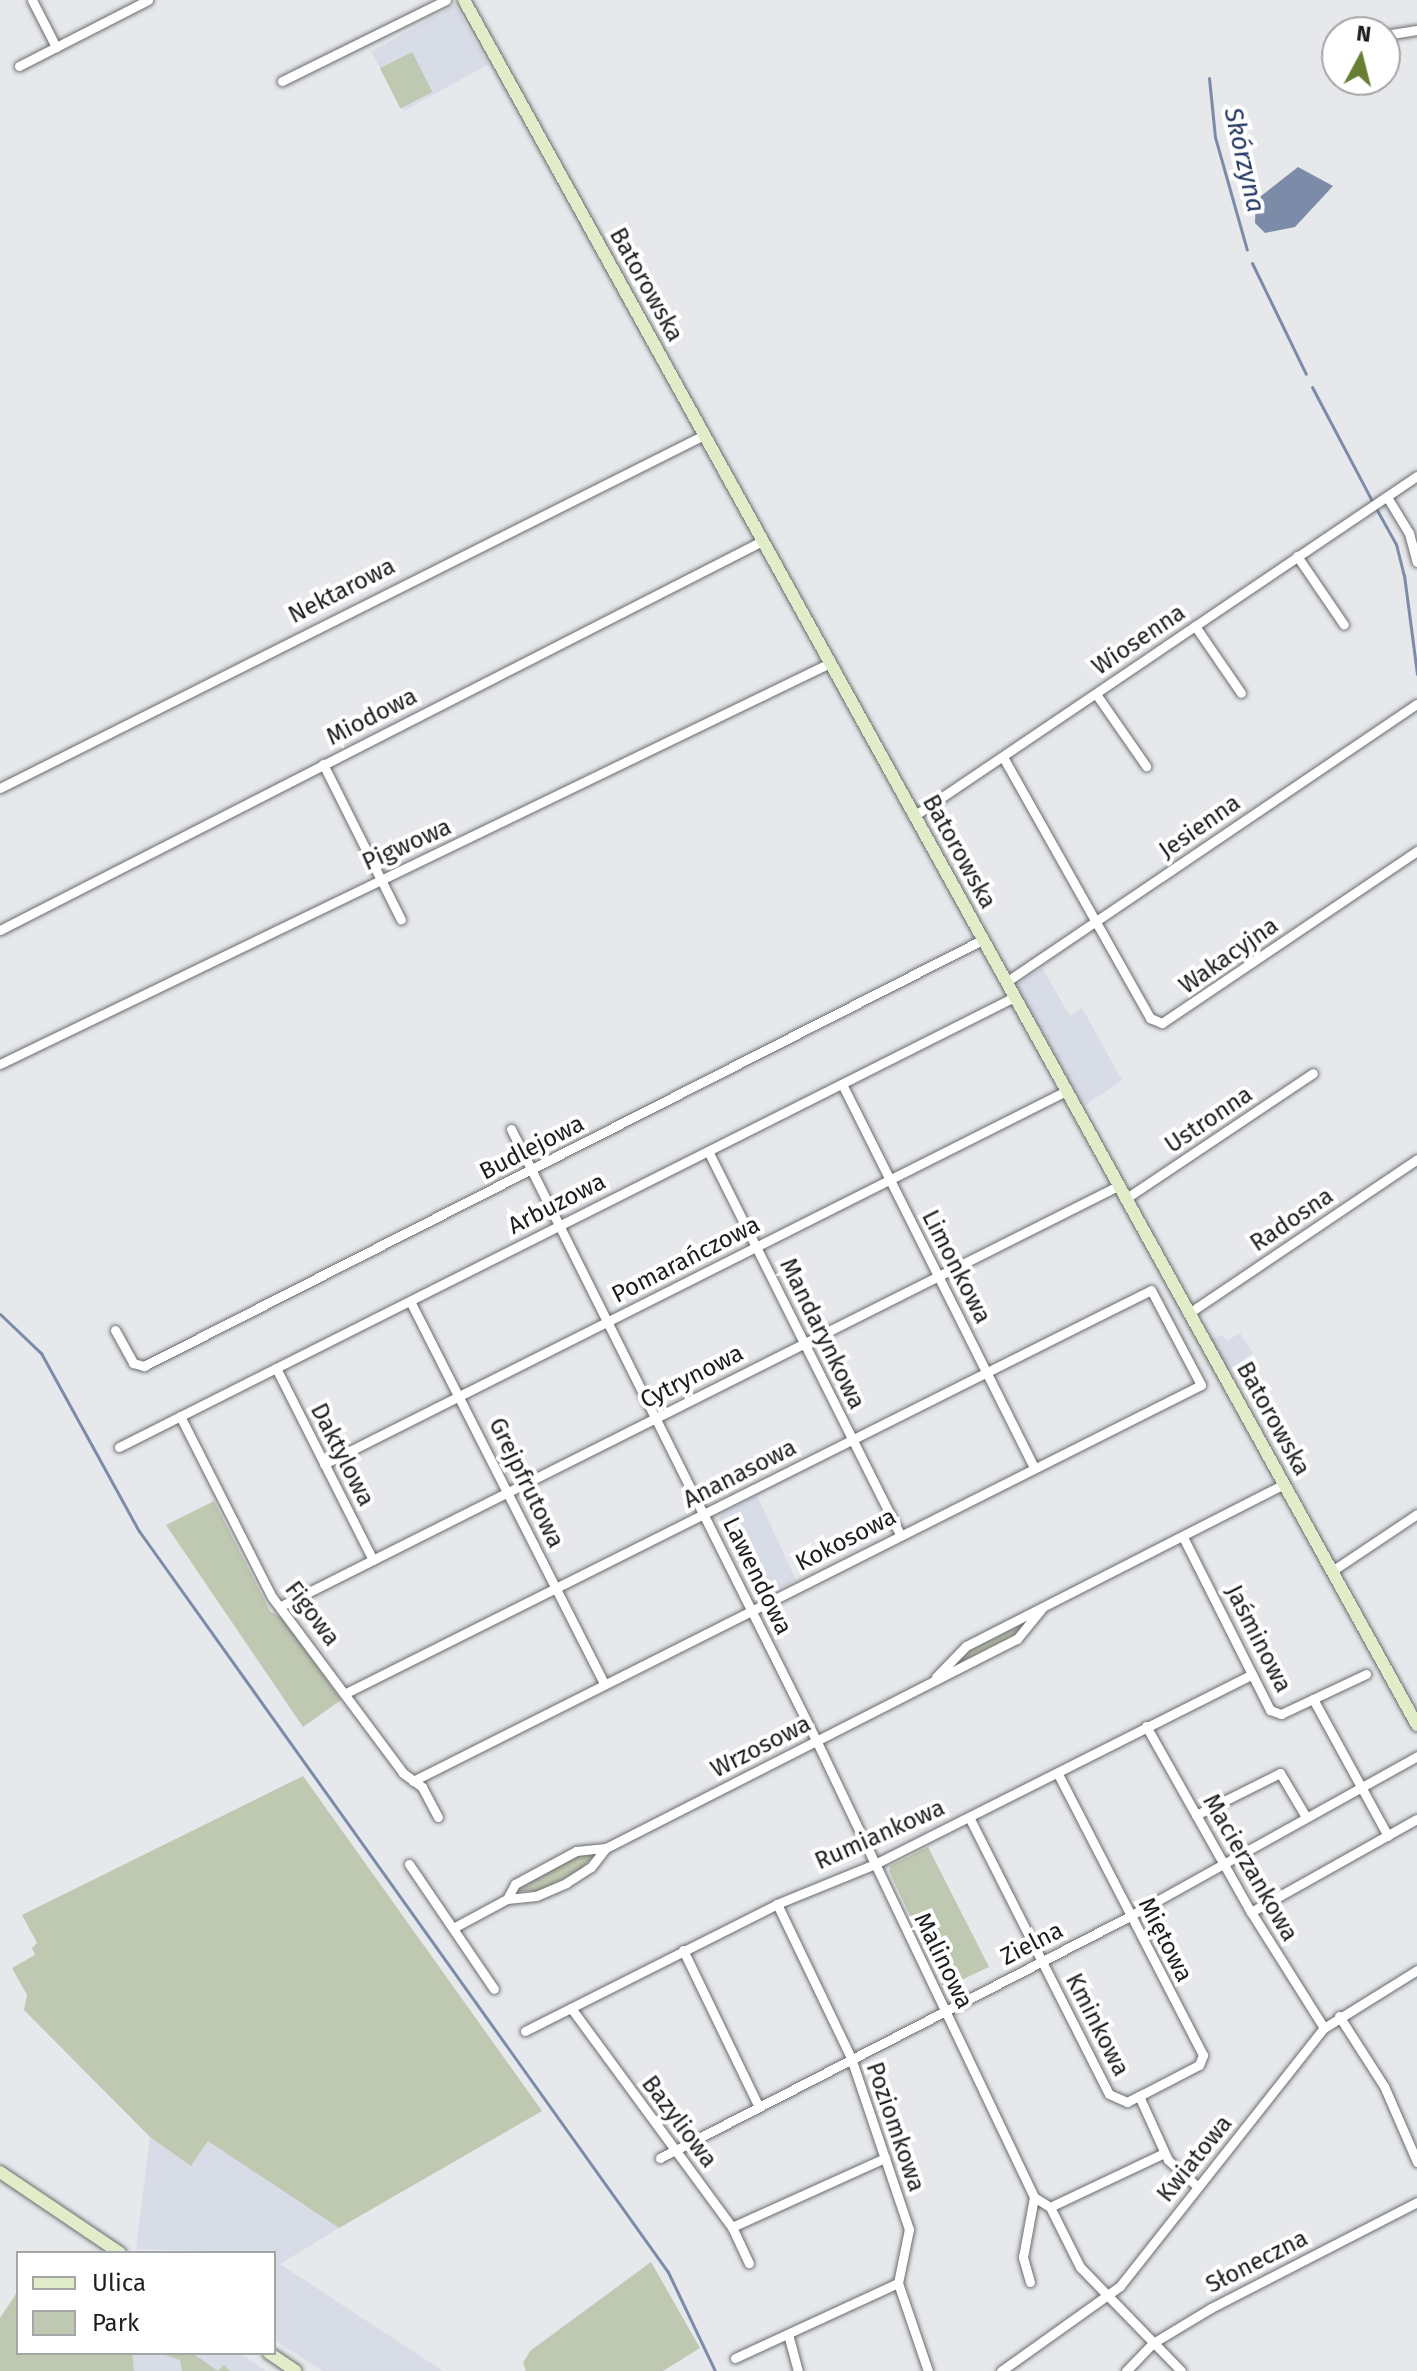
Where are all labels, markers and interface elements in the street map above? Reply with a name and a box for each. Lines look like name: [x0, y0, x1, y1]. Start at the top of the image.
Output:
north arrow: [1321, 16, 1401, 96]
text: N: [1355, 19, 1373, 48]
water label: Skórzyna: [1217, 105, 1271, 215]
street label: Batorowska: [603, 223, 689, 347]
street label: Nektarowa: [284, 552, 400, 630]
street label: Wiosenna: [1087, 598, 1191, 682]
street label: Miodowa: [322, 682, 422, 752]
street label: Jesienna: [1154, 789, 1246, 865]
street label: Batorowska: [916, 790, 1002, 914]
street label: Pigwowa: [358, 813, 456, 877]
street label: Wakacyjna: [1174, 911, 1284, 1001]
street label: Ustronna: [1160, 1080, 1258, 1160]
street label: Budlejowa: [475, 1109, 589, 1187]
street label: Arbuzowa: [503, 1167, 611, 1241]
street label: Radosna: [1245, 1182, 1339, 1258]
street label: Limonkowa: [915, 1205, 997, 1329]
street label: Pomarańczowa: [607, 1210, 765, 1310]
street label: Mandarynkowa: [773, 1254, 871, 1414]
street label: Cytrynowa: [636, 1339, 748, 1415]
street label: Batorowska: [1230, 1357, 1316, 1481]
street label: Daktylowa: [304, 1399, 380, 1511]
street label: Grejpfrutowa: [482, 1413, 570, 1553]
street label: Ananasowa: [679, 1433, 801, 1515]
street label: Kokosowa: [791, 1502, 901, 1578]
street label: Lawendowa: [716, 1512, 798, 1640]
street label: Figowa: [278, 1576, 346, 1652]
street label: Jaśminowa: [1219, 1580, 1297, 1698]
street label: Wrzosowa: [706, 1710, 816, 1784]
street label: Macierzankowa: [1196, 1789, 1304, 1947]
street label: Rumiankowa: [811, 1794, 949, 1876]
street label: Miętowa: [1132, 1893, 1198, 1987]
street label: Malinowa: [907, 1908, 979, 2014]
street label: Zielna: [996, 1916, 1068, 1972]
street label: Kminkowa: [1059, 1969, 1135, 2081]
street label: Poziomkowa: [859, 2059, 931, 2195]
street label: Bazyliowa: [635, 2070, 723, 2174]
street label: Kwiatowa: [1151, 2110, 1239, 2208]
street label: Słoneczna: [1201, 2224, 1313, 2300]
legend: [16, 2251, 276, 2355]
text: Ulica: [92, 2269, 146, 2297]
text: Park: [92, 2309, 139, 2337]

